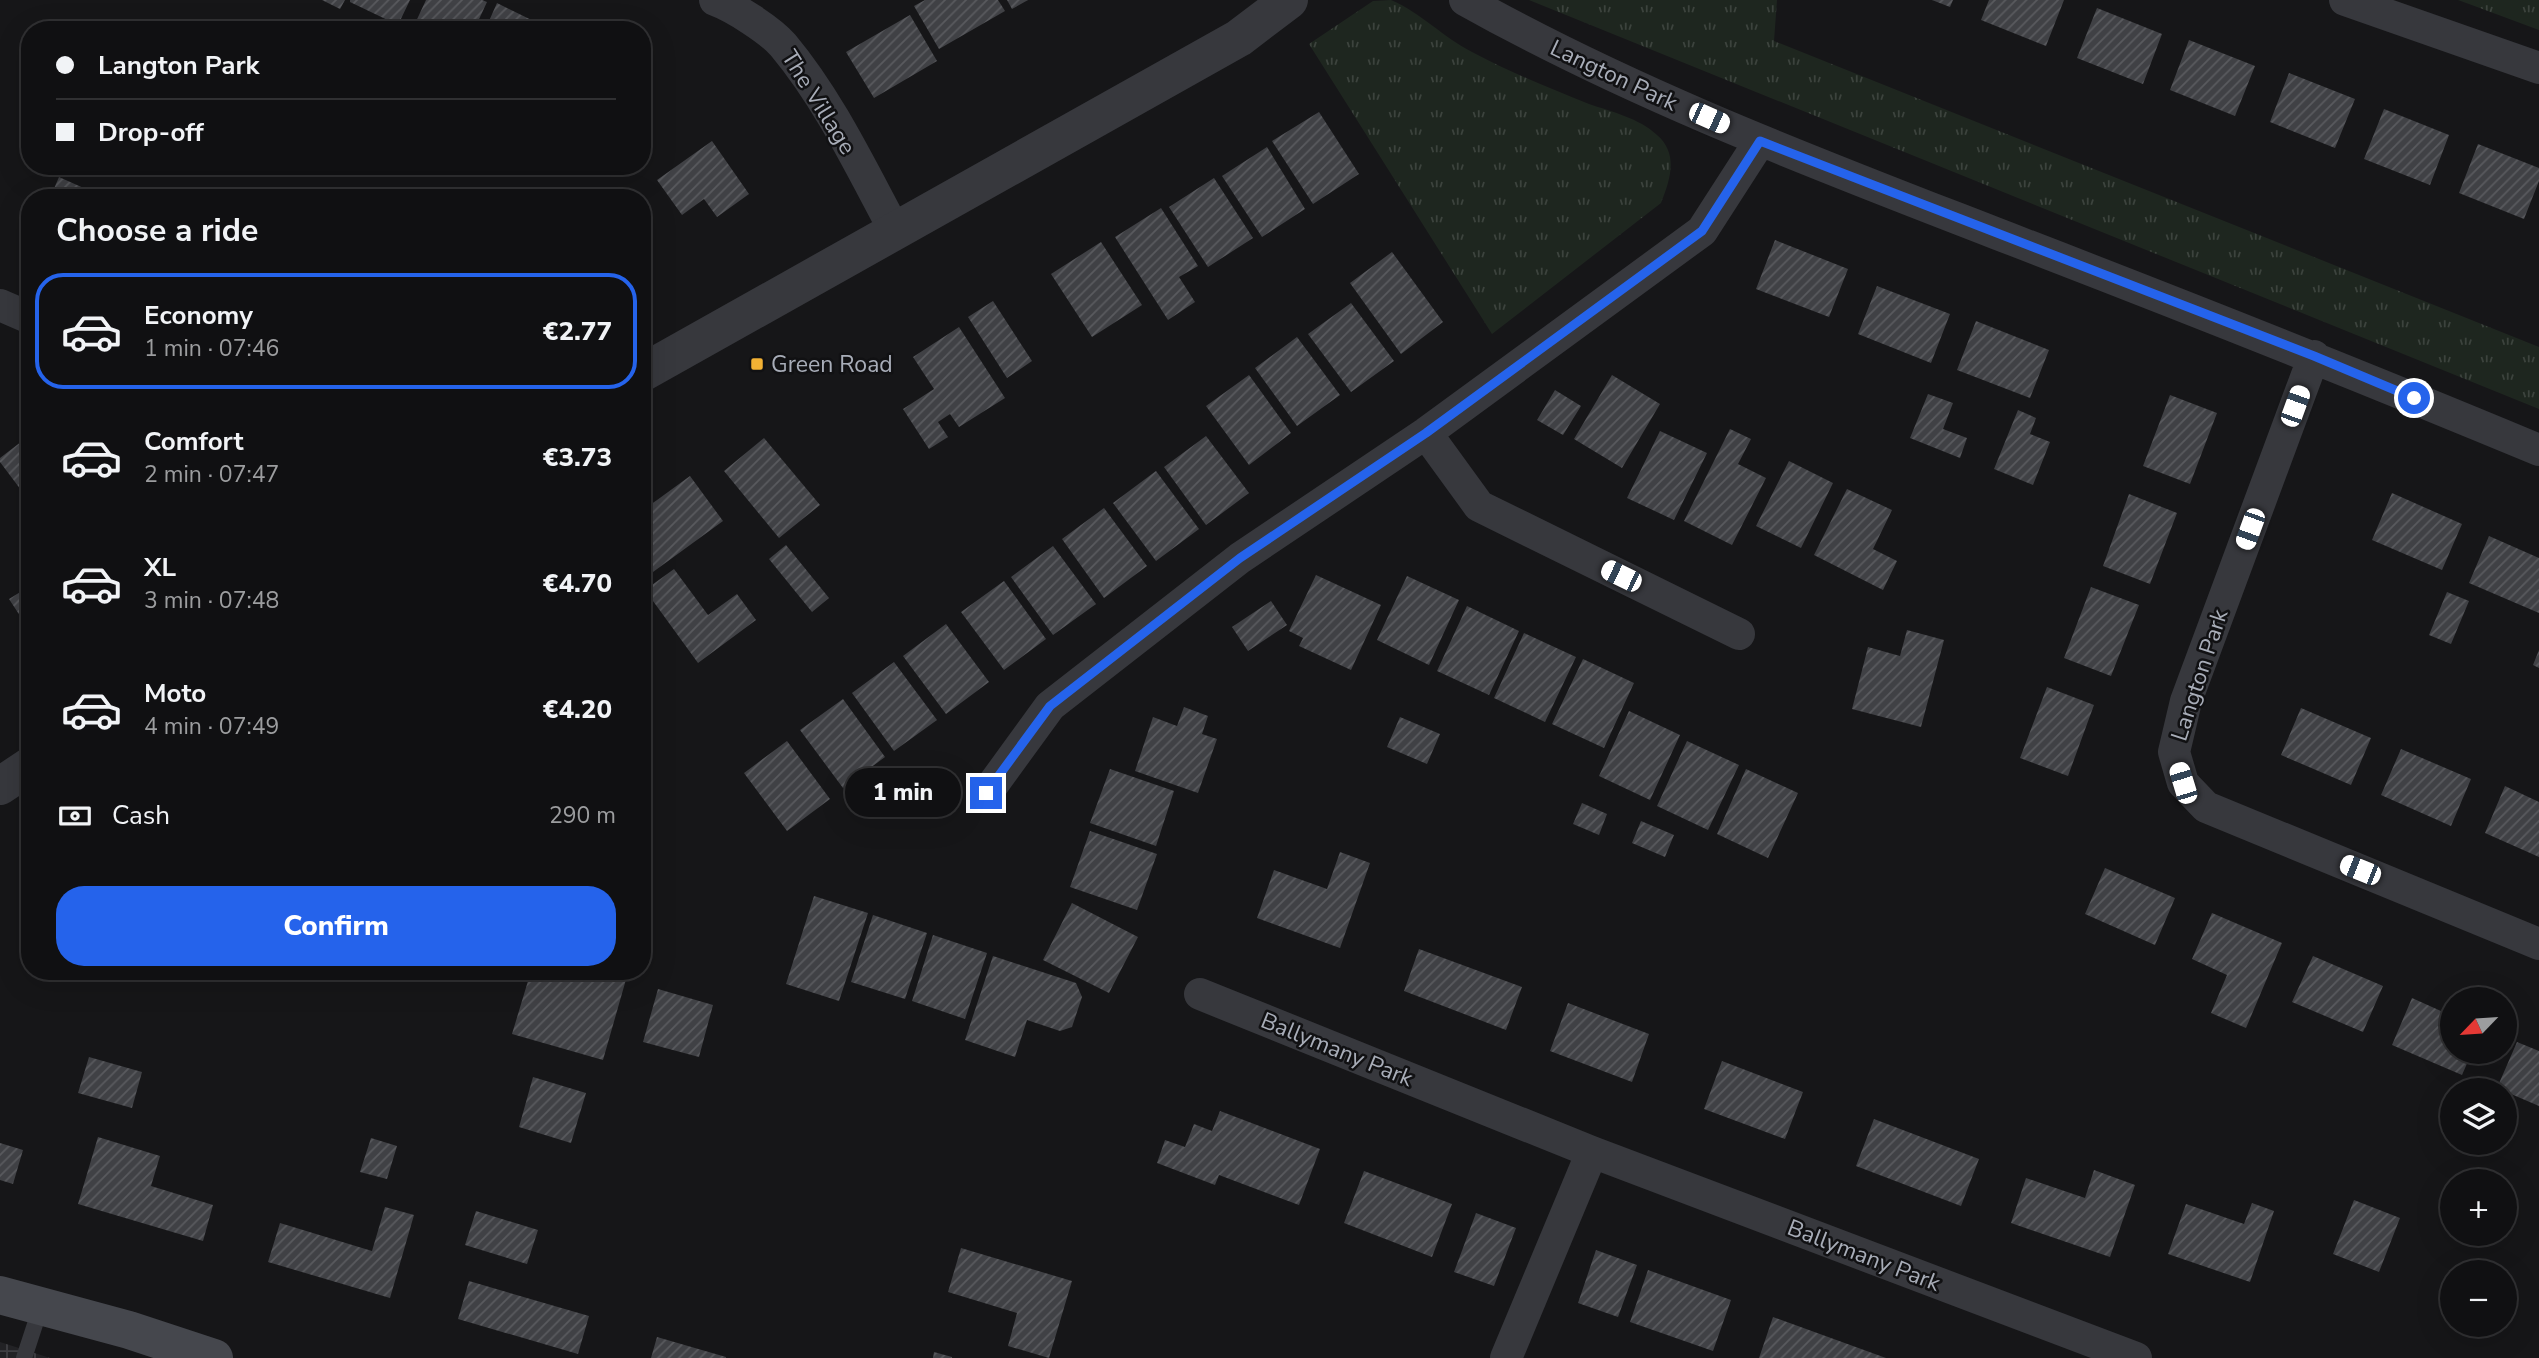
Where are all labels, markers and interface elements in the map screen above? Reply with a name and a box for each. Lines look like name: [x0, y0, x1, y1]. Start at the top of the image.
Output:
street label: Langton Park: [1545, 32, 1683, 119]
street label: The Village: [774, 44, 863, 160]
text: Langton Park: [98, 48, 260, 83]
car: [1686, 100, 1733, 136]
text: Drop-off: [98, 115, 204, 150]
text: Choose a ride: [56, 209, 258, 252]
text: Economy: [144, 298, 253, 333]
icon: car: [60, 300, 123, 363]
text: €2.77: [543, 314, 612, 349]
text: 1 min · 07:46: [144, 333, 279, 364]
place label: Green Road: [771, 349, 893, 380]
marker: Green Road: [749, 356, 765, 372]
route start: [2398, 382, 2430, 414]
car: [2278, 383, 2313, 429]
text: Comfort: [144, 424, 244, 459]
icon: car: [60, 426, 123, 489]
text: €3.73: [543, 440, 612, 475]
text: 2 min · 07:47: [144, 459, 279, 490]
car: [2233, 506, 2268, 552]
text: XL: [144, 550, 176, 585]
icon: car: [60, 552, 123, 615]
car: [1598, 557, 1645, 595]
text: €4.70: [543, 566, 612, 601]
text: 3 min · 07:48: [144, 585, 279, 616]
street label: Langton Park: [2164, 605, 2236, 745]
text: Moto: [144, 676, 206, 711]
icon: car: [60, 678, 123, 741]
text: €4.20: [543, 692, 612, 727]
text: 4 min · 07:49: [144, 711, 279, 742]
car: [2167, 760, 2200, 806]
callout: 1 min: [846, 768, 962, 818]
text: 1 min: [873, 777, 933, 808]
route end: [970, 777, 1002, 809]
icon: cash: [56, 797, 94, 835]
text: Cash: [112, 798, 170, 833]
text: 290 m: [549, 800, 616, 831]
car: [2337, 852, 2384, 888]
button: Confirm: [56, 886, 616, 966]
north arrow: [2440, 987, 2516, 1064]
map controls: [2440, 987, 2517, 1337]
street label: Ballymany Park: [1256, 1005, 1418, 1094]
button: layers: [2440, 1078, 2517, 1155]
button: +: [2440, 1169, 2517, 1246]
street label: Ballymany Park: [1783, 1212, 1945, 1299]
button: −: [2440, 1260, 2517, 1337]

